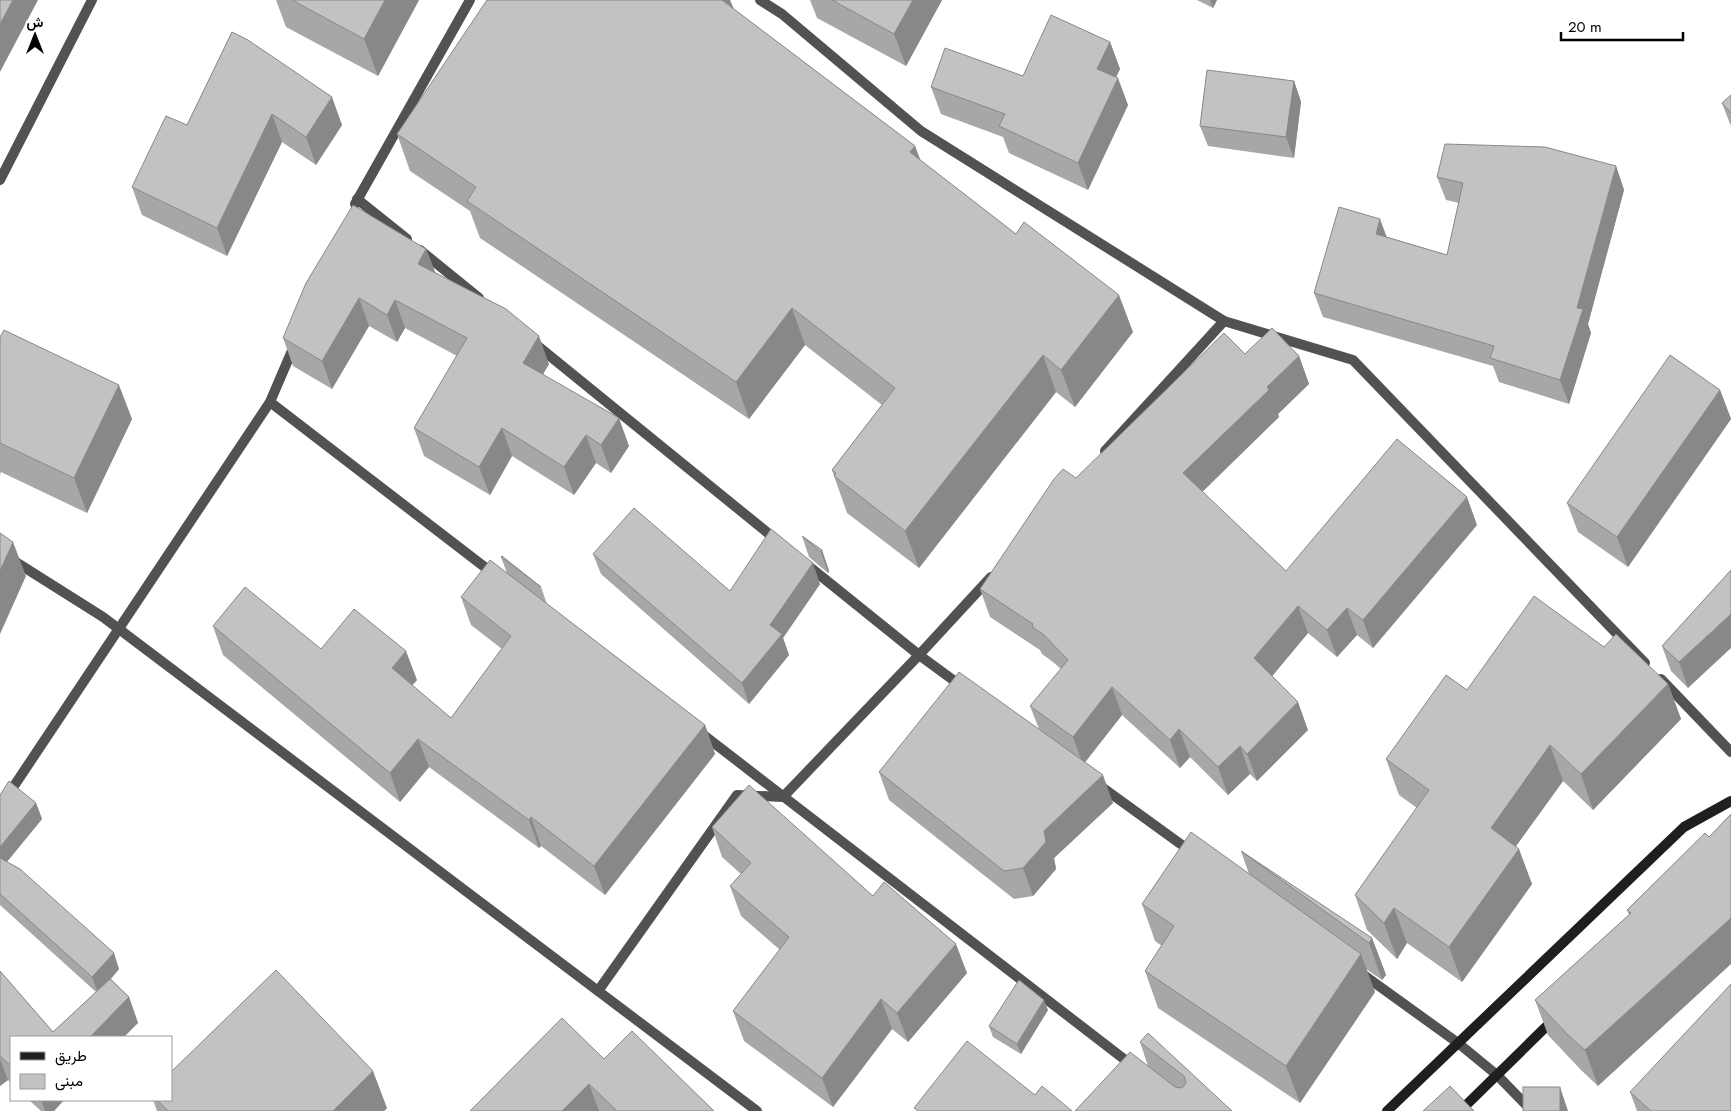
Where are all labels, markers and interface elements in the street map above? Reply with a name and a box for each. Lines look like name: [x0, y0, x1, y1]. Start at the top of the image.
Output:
north arrow: [10, 10, 60, 60]
scale bar: [1561, 10, 1684, 42]
text: ش: [27, 12, 44, 32]
text: 20 m: [1568, 16, 1602, 38]
legend: [10, 1036, 172, 1101]
text: طريق: [55, 1045, 87, 1067]
text: مبنى: [55, 1070, 83, 1092]

